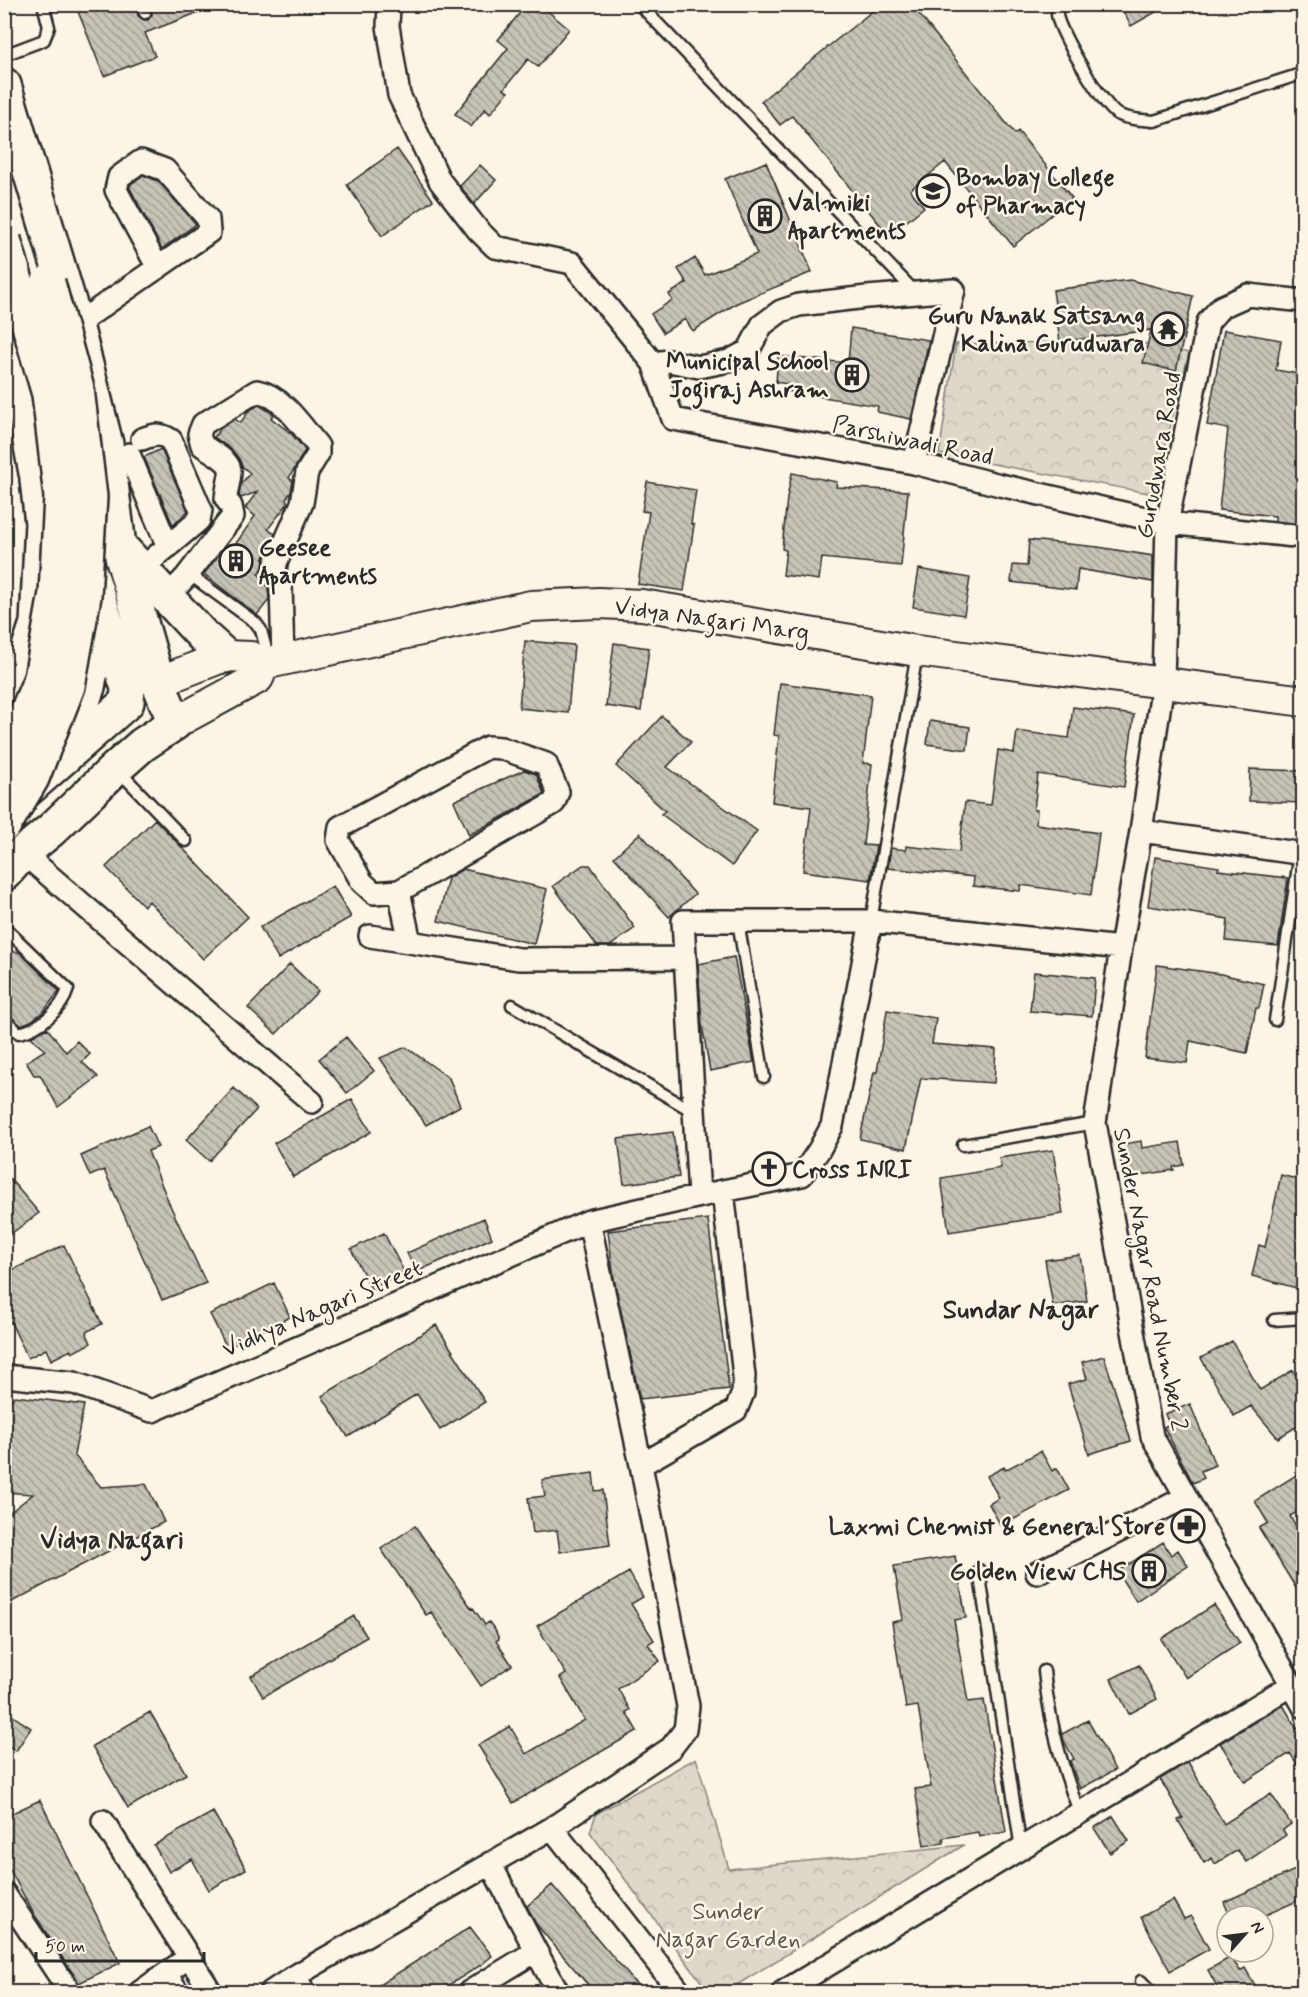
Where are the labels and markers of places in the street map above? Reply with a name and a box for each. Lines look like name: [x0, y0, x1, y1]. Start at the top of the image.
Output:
place label: Bombay College of Pharmacy: [956, 163, 1115, 222]
school or university icon: Bombay College of Pharmacy: [915, 173, 951, 209]
place label: Valmiki Apartments: [788, 188, 907, 250]
building icon: Valmiki Apartments: [747, 198, 783, 234]
place label: Guru Nanak Satsang Kalina Gurudwara: [928, 301, 1145, 360]
temple icon: Guru Nanak Satsang Kalina Gurudwara: [1150, 311, 1186, 347]
place label: Municipal School Jogiraj Ashram: [666, 347, 829, 409]
building icon: Municipal School Jogiraj Ashram: [834, 357, 870, 393]
place label: Geesee Apartments: [259, 533, 378, 595]
building icon: Geesee Apartments: [218, 543, 254, 579]
church icon: Cross INRI: [751, 1151, 787, 1187]
place label: Cross INRI: [792, 1155, 912, 1186]
pharmacy icon: Laxmi Chemist & General Store: [1170, 1508, 1206, 1544]
place label: Laxmi Chemist & General Store: [829, 1512, 1165, 1543]
building icon: Golden View CHS: [1131, 1553, 1167, 1589]
place label: Golden View CHS: [950, 1557, 1127, 1588]

